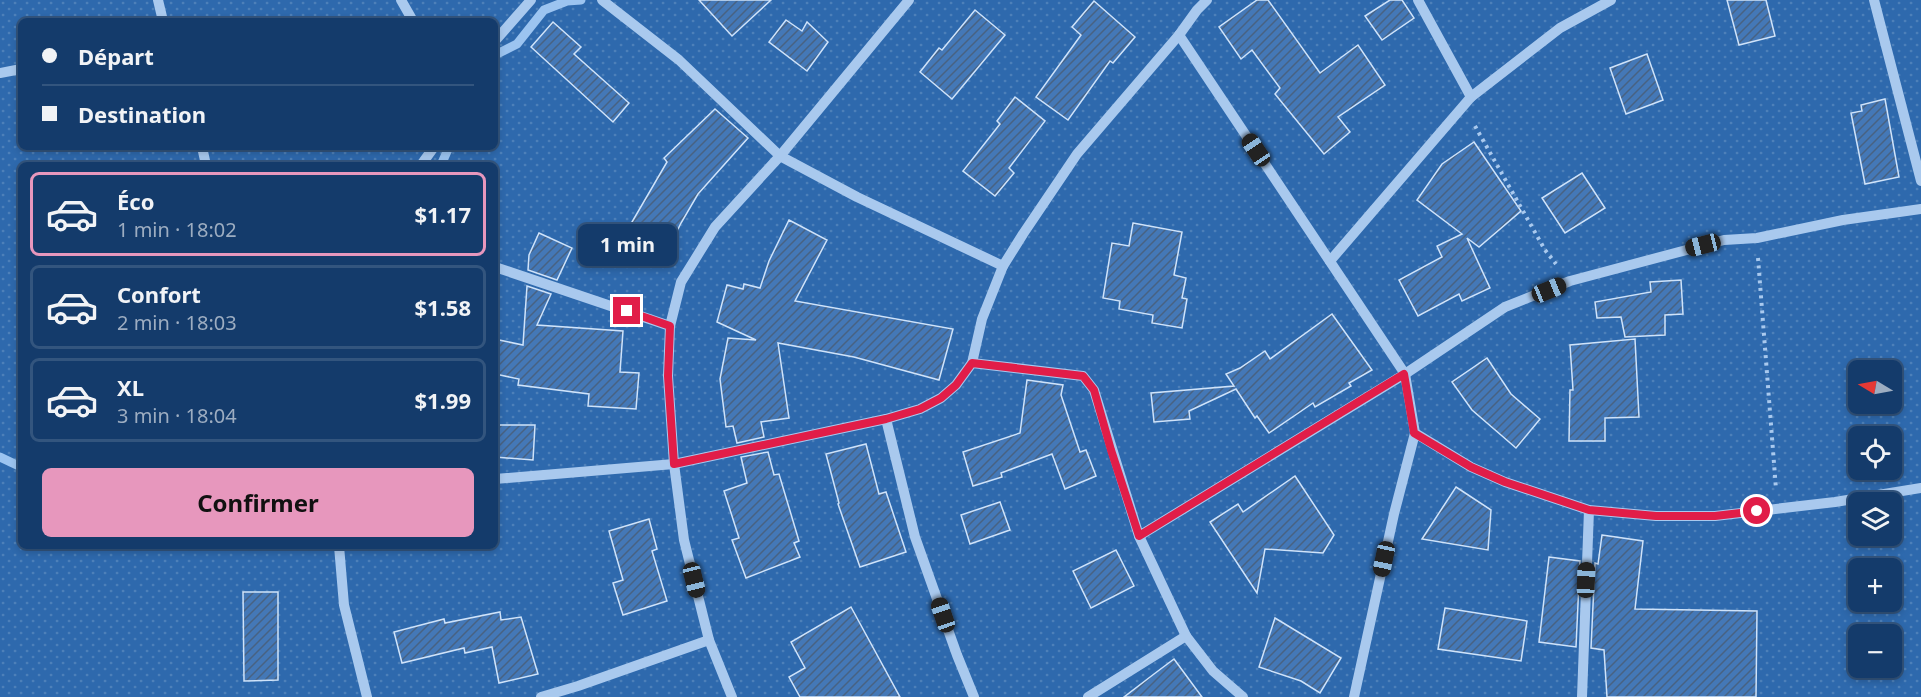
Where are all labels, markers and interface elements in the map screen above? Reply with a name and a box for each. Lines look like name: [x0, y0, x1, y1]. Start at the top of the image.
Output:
text: Départ: [78, 41, 154, 71]
text: Destination: [78, 99, 206, 129]
car: [1238, 130, 1274, 170]
text: Éco: [117, 186, 154, 216]
icon: car: [45, 187, 99, 241]
text: $1.17: [414, 199, 471, 229]
text: 1 min · 18:02: [117, 216, 237, 243]
callout: 1 min: [578, 224, 676, 266]
text: 1 min: [600, 231, 655, 258]
car: [1683, 232, 1723, 258]
car: [1529, 275, 1569, 305]
text: Confort: [117, 279, 201, 309]
icon: car: [45, 280, 99, 334]
text: $1.58: [414, 292, 471, 322]
route end: [613, 297, 640, 324]
text: 2 min · 18:03: [117, 309, 237, 336]
north arrow: [1848, 360, 1902, 414]
map controls: [1848, 360, 1902, 678]
text: XL: [117, 372, 144, 402]
icon: car: [45, 373, 99, 427]
text: $1.99: [414, 385, 471, 415]
text: 3 min · 18:04: [117, 402, 237, 429]
button: locate: [1848, 426, 1902, 480]
button: Confirmer: [42, 468, 474, 537]
button: layers: [1848, 492, 1902, 546]
route start: [1743, 497, 1770, 524]
car: [1371, 540, 1397, 578]
button: +: [1848, 558, 1902, 612]
car: [681, 560, 707, 600]
car: [1576, 562, 1596, 598]
car: [929, 595, 957, 635]
button: −: [1848, 624, 1902, 678]

